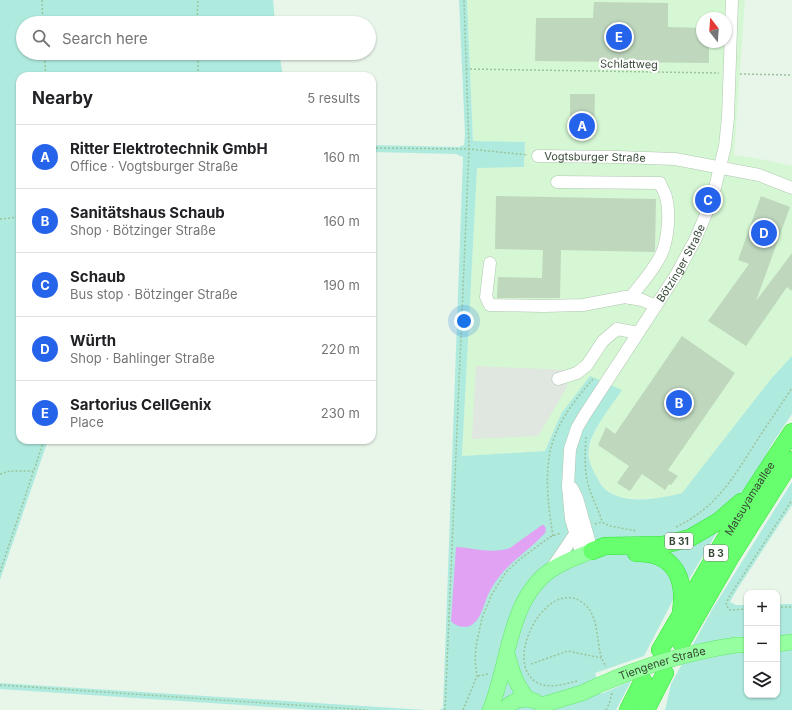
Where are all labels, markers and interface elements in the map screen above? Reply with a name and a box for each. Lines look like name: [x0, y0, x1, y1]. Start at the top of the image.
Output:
north arrow: [696, 12, 732, 48]
search box: [16, 16, 376, 60]
pin: E: [606, 22, 632, 52]
icon: search: [30, 27, 52, 49]
text: Search here: [62, 29, 148, 48]
street label: Schlattweg: [600, 56, 658, 72]
text: Nearby: [32, 88, 93, 108]
text: 5 results: [307, 90, 360, 106]
pin: A: [569, 111, 595, 141]
text: Ritter Elektrotechnik GmbH: [70, 139, 268, 158]
text: A: [40, 149, 50, 165]
text: 160 m: [323, 149, 360, 165]
street label: Vogtsburger Straße: [544, 149, 646, 165]
text: Office · Vogtsburger Straße: [70, 158, 238, 174]
pin: C: [695, 185, 721, 215]
text: Sanitätshaus Schaub: [70, 203, 225, 222]
text: B: [41, 213, 49, 229]
text: 160 m: [323, 213, 360, 229]
pin: D: [751, 218, 777, 248]
text: Shop · Bötzinger Straße: [70, 222, 216, 238]
street label: Bötzinger Straße: [653, 222, 708, 305]
text: Schaub: [70, 267, 126, 286]
text: C: [40, 277, 50, 293]
text: 190 m: [323, 277, 360, 293]
text: Bus stop · Bötzinger Straße: [70, 286, 238, 302]
your location: [454, 311, 474, 331]
text: Würth: [70, 331, 116, 350]
text: D: [40, 341, 50, 357]
text: 220 m: [321, 341, 360, 357]
text: Shop · Bahlinger Straße: [70, 350, 215, 366]
pin: B: [666, 388, 692, 418]
text: Sartorius CellGenix: [70, 395, 212, 414]
text: E: [41, 405, 49, 421]
text: 230 m: [321, 405, 360, 421]
text: Place: [70, 414, 104, 430]
street label: Matsuyamaallee: [722, 459, 778, 538]
road number: B 31: [665, 533, 693, 549]
road number: B 3: [704, 545, 728, 561]
map controls: [744, 590, 780, 698]
button: +: [744, 590, 780, 626]
button: −: [744, 626, 780, 662]
street label: Tiengener Straße: [617, 644, 707, 683]
button: layers: [744, 662, 780, 698]

